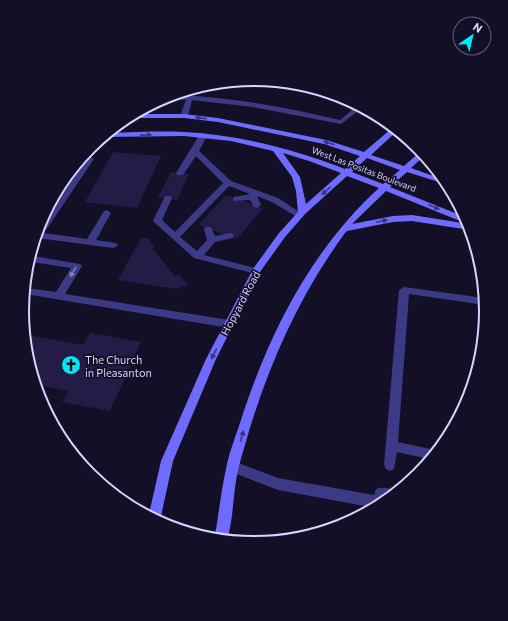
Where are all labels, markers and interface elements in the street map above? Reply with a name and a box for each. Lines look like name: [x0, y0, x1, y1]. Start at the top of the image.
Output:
north arrow: [452, 16, 492, 56]
text: N: [471, 20, 485, 35]
one-way arrow: [195, 115, 207, 121]
one-way arrow: [140, 131, 152, 138]
one-way arrow: [322, 140, 334, 146]
street label: West Las Positas Boulevard: [310, 144, 418, 194]
one-way arrow: [321, 186, 332, 195]
one-way arrow: [428, 205, 440, 211]
one-way arrow: [376, 218, 388, 224]
one-way arrow: [70, 266, 77, 278]
street label: Hopyard Road: [218, 269, 262, 337]
one-way arrow: [210, 348, 217, 359]
place label: The Church in Pleasanton: [85, 353, 152, 379]
church icon: The Church in Pleasanton: [60, 354, 82, 376]
one-way arrow: [239, 430, 245, 442]

